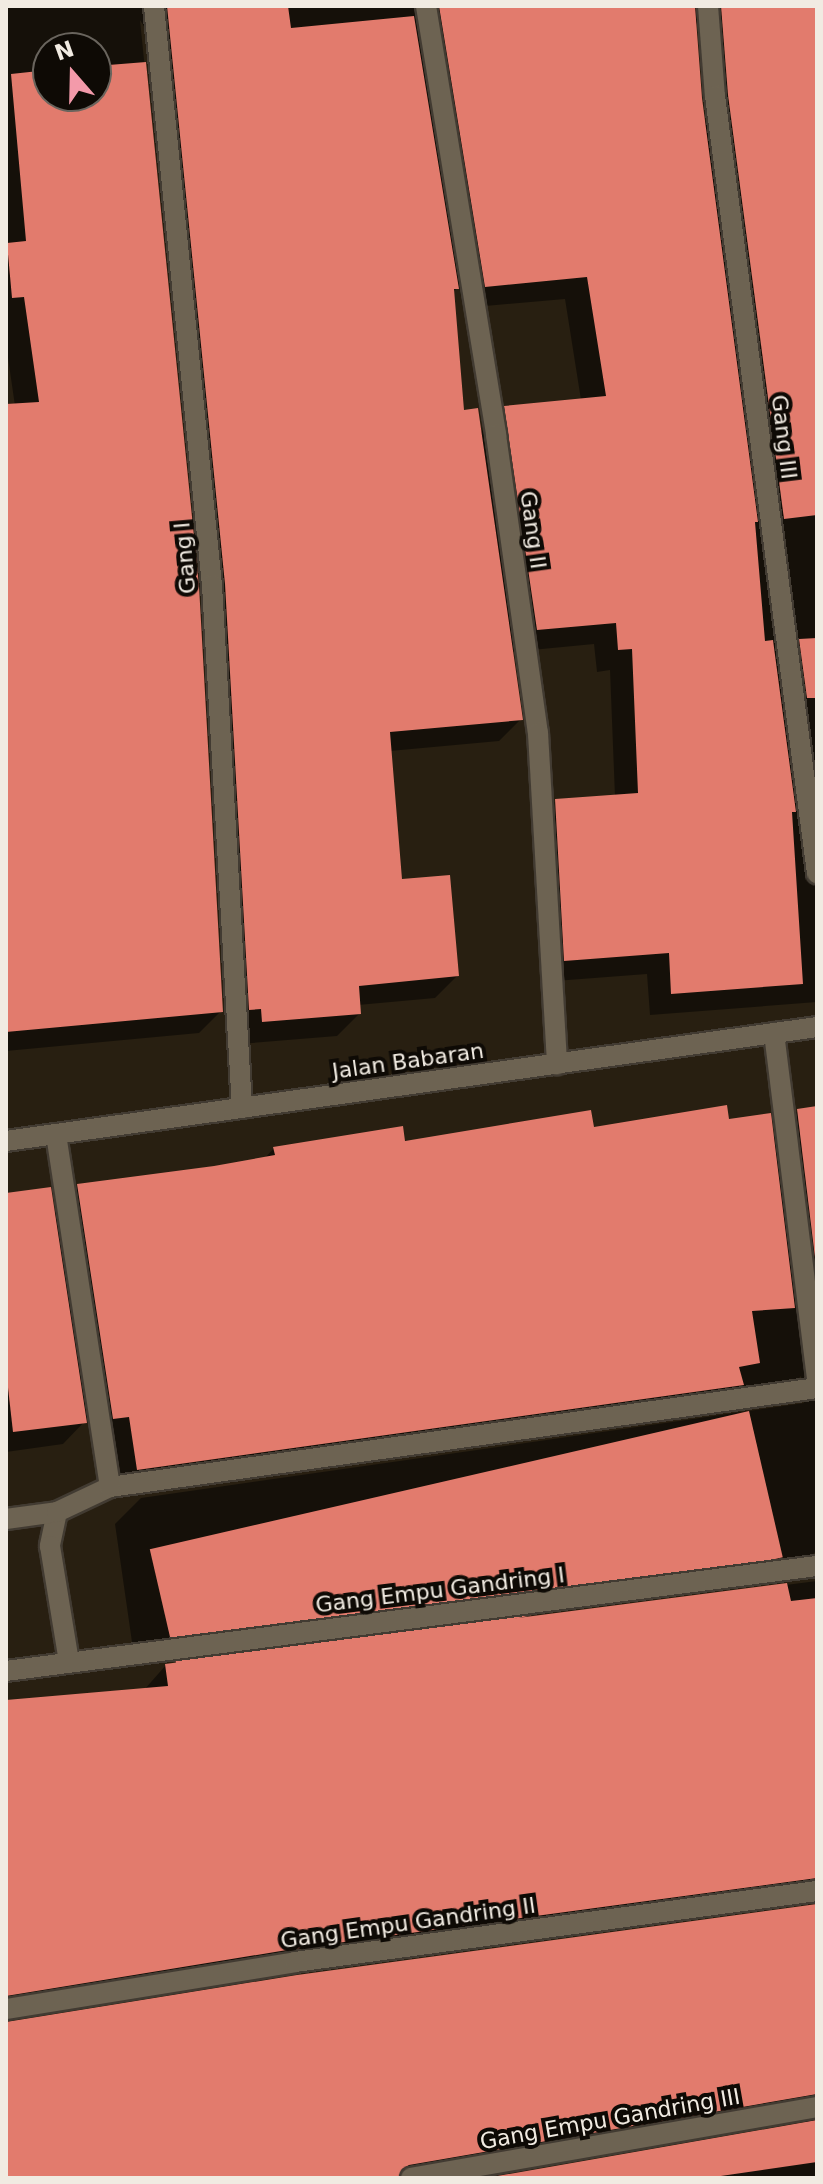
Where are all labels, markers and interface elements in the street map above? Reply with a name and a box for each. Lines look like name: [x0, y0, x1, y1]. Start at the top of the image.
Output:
north arrow: [32, 32, 112, 112]
text: N: [51, 36, 77, 66]
street label: Gang III: [766, 393, 802, 481]
street label: Gang II: [514, 489, 552, 571]
street label: Gang I: [169, 521, 201, 595]
street label: Jalan Babaran: [330, 1037, 486, 1085]
street label: Gang Empu Gandring I: [314, 1562, 566, 1618]
street label: Gang Empu Gandring II: [279, 1892, 537, 1954]
street label: Gang Empu Gandring III: [478, 2083, 742, 2155]

